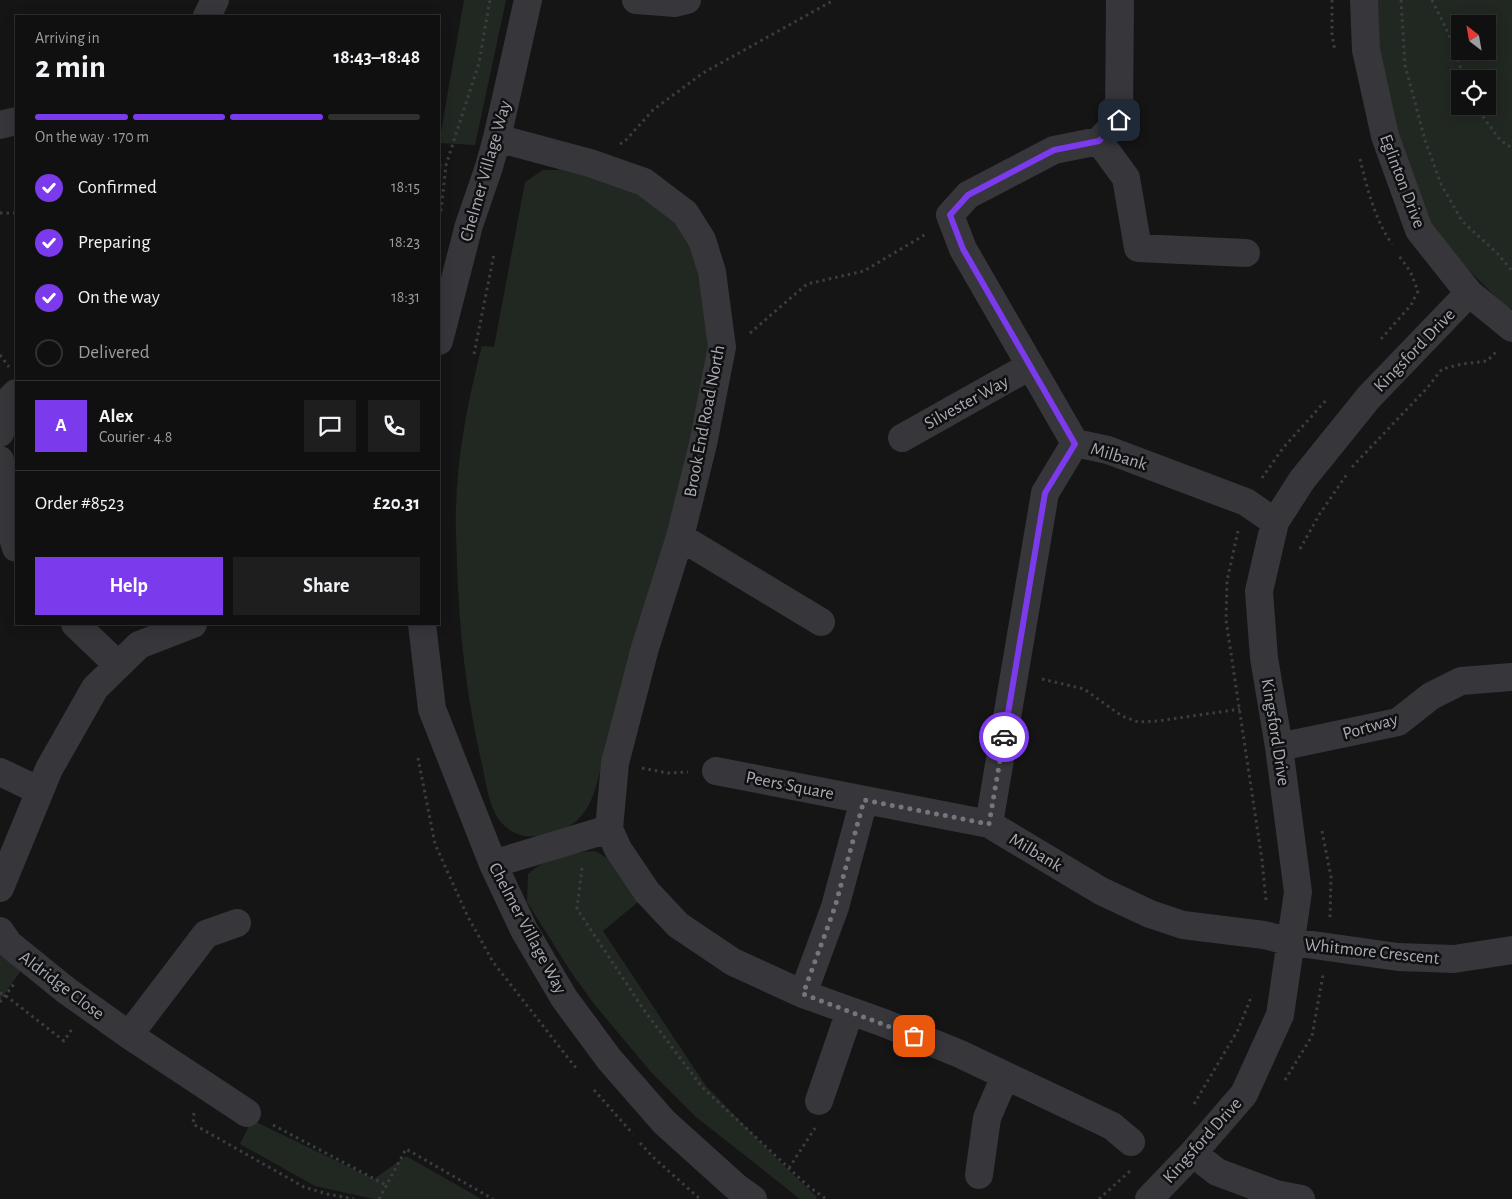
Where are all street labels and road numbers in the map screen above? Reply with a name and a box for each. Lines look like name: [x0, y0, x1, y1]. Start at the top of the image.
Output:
street label: Chelmer Village Way: [457, 99, 515, 244]
street label: Eglinton Drive: [1376, 132, 1428, 231]
street label: Kingsford Drive: [1371, 306, 1459, 396]
street label: Brook End Road North: [681, 344, 729, 499]
street label: Silvester Way: [921, 372, 1012, 433]
street label: Milbank: [1088, 440, 1150, 474]
street label: Kingsford Drive: [1258, 677, 1292, 787]
street label: Portway: [1341, 710, 1400, 743]
street label: Peers Square: [744, 769, 835, 803]
street label: Milbank: [1006, 830, 1066, 876]
street label: Chelmer Village Way: [485, 860, 569, 997]
street label: Whitmore Crescent: [1304, 936, 1440, 968]
street label: Aldridge Close: [16, 948, 107, 1023]
street label: Kingsford Drive: [1160, 1094, 1246, 1187]

